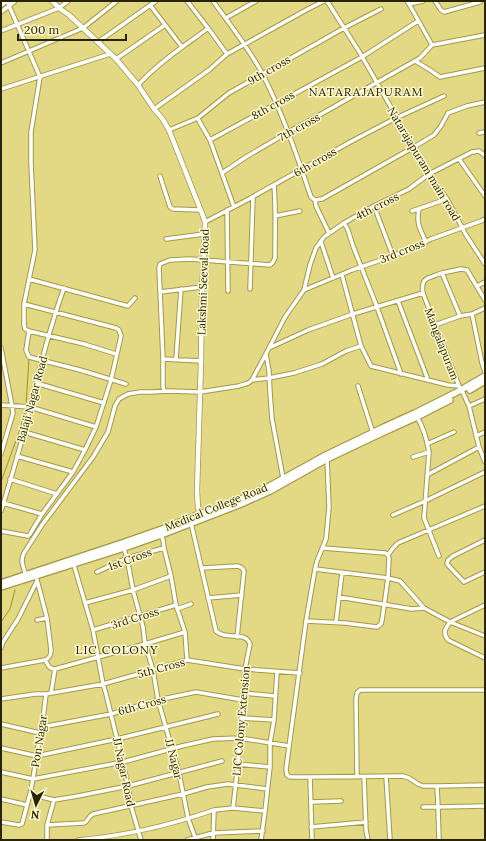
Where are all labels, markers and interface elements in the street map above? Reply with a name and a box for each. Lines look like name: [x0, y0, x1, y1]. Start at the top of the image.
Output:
scale bar: [18, 16, 126, 42]
text: 200 m: [24, 22, 60, 37]
street label: 9th cross: [245, 52, 293, 88]
district label: NATARAJAPURAM: [308, 84, 424, 99]
street label: 8th cross: [249, 87, 297, 123]
street label: Natarajapuram main road: [384, 104, 464, 224]
street label: 7th cross: [276, 110, 322, 144]
street label: 6th cross: [291, 144, 339, 180]
street label: 4th cross: [353, 189, 401, 223]
street label: Lakshmi Seeval Road: [194, 228, 212, 335]
street label: 3rd cross: [377, 236, 427, 266]
street label: Mangalapuram: [422, 306, 462, 382]
street label: Balaji Nagar Road: [14, 354, 50, 444]
street label: Medical College Road: [163, 480, 270, 534]
street label: 1st Cross: [106, 545, 154, 573]
street label: 3rd Cross: [109, 604, 161, 632]
district label: LIC COLONY: [75, 642, 159, 657]
street label: 5th Cross: [136, 655, 186, 681]
street label: LIC Colony Extension: [229, 665, 253, 777]
street label: 6th Cross: [116, 692, 168, 718]
street label: Pon Nagar: [28, 713, 50, 768]
street label: JJ Nagar Road: [110, 735, 138, 808]
street label: JJ Nagar: [162, 736, 186, 781]
north arrow: [16, 785, 56, 825]
text: N: [30, 808, 40, 822]

